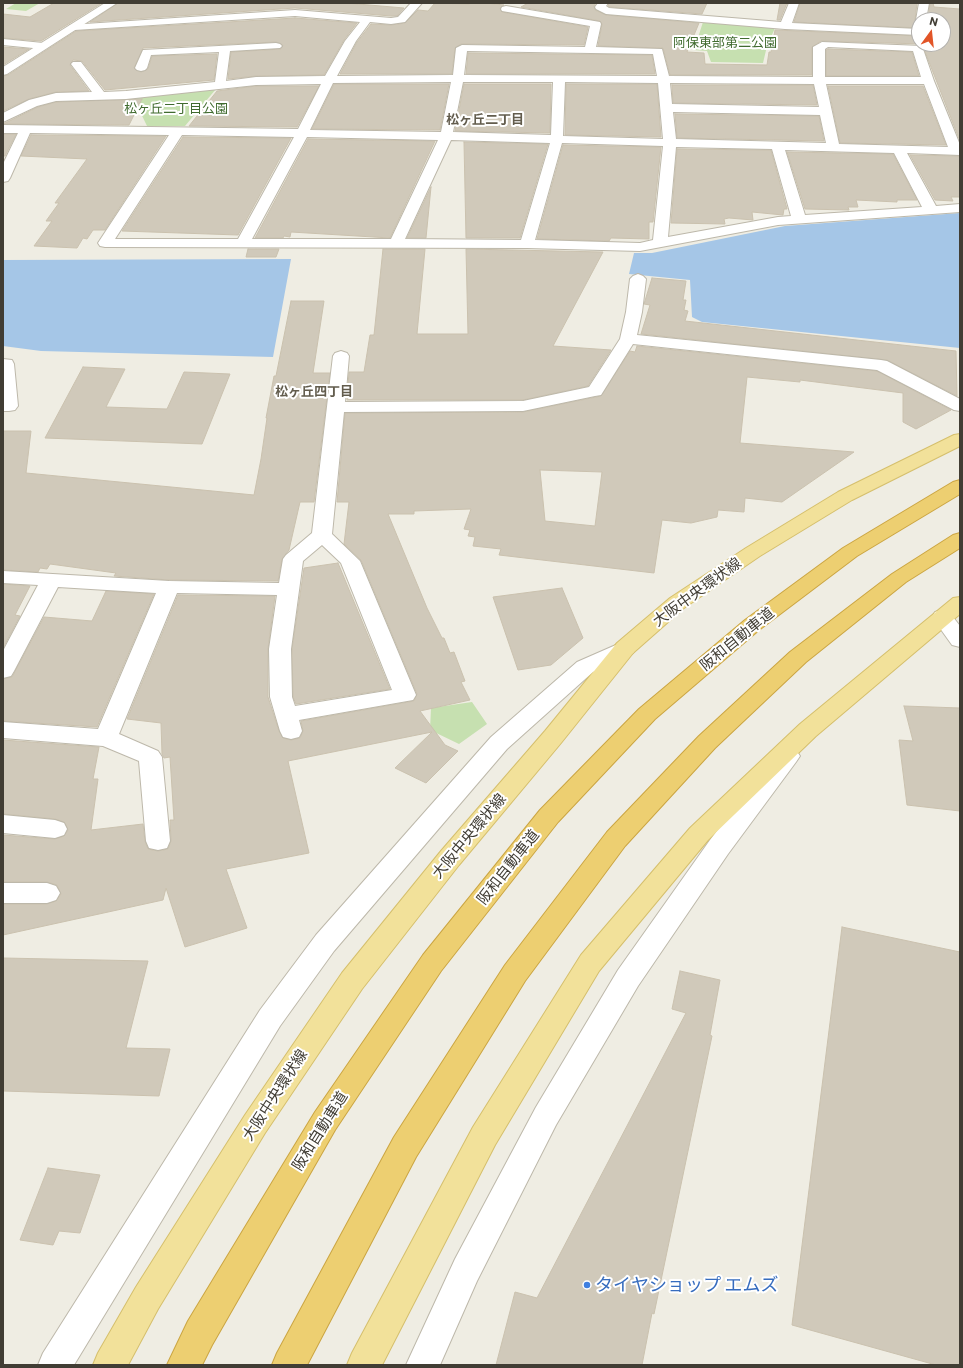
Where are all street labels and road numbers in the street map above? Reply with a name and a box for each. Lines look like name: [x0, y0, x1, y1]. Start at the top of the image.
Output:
street label: 大阪中央環状線: [649, 554, 745, 630]
street label: 阪和自動車道: [696, 604, 778, 674]
street label: 大阪中央環状線: [428, 790, 510, 882]
street label: 阪和自動車道: [473, 826, 543, 908]
street label: 大阪中央環状線: [239, 1046, 311, 1144]
street label: 阪和自動車道: [289, 1088, 351, 1174]

